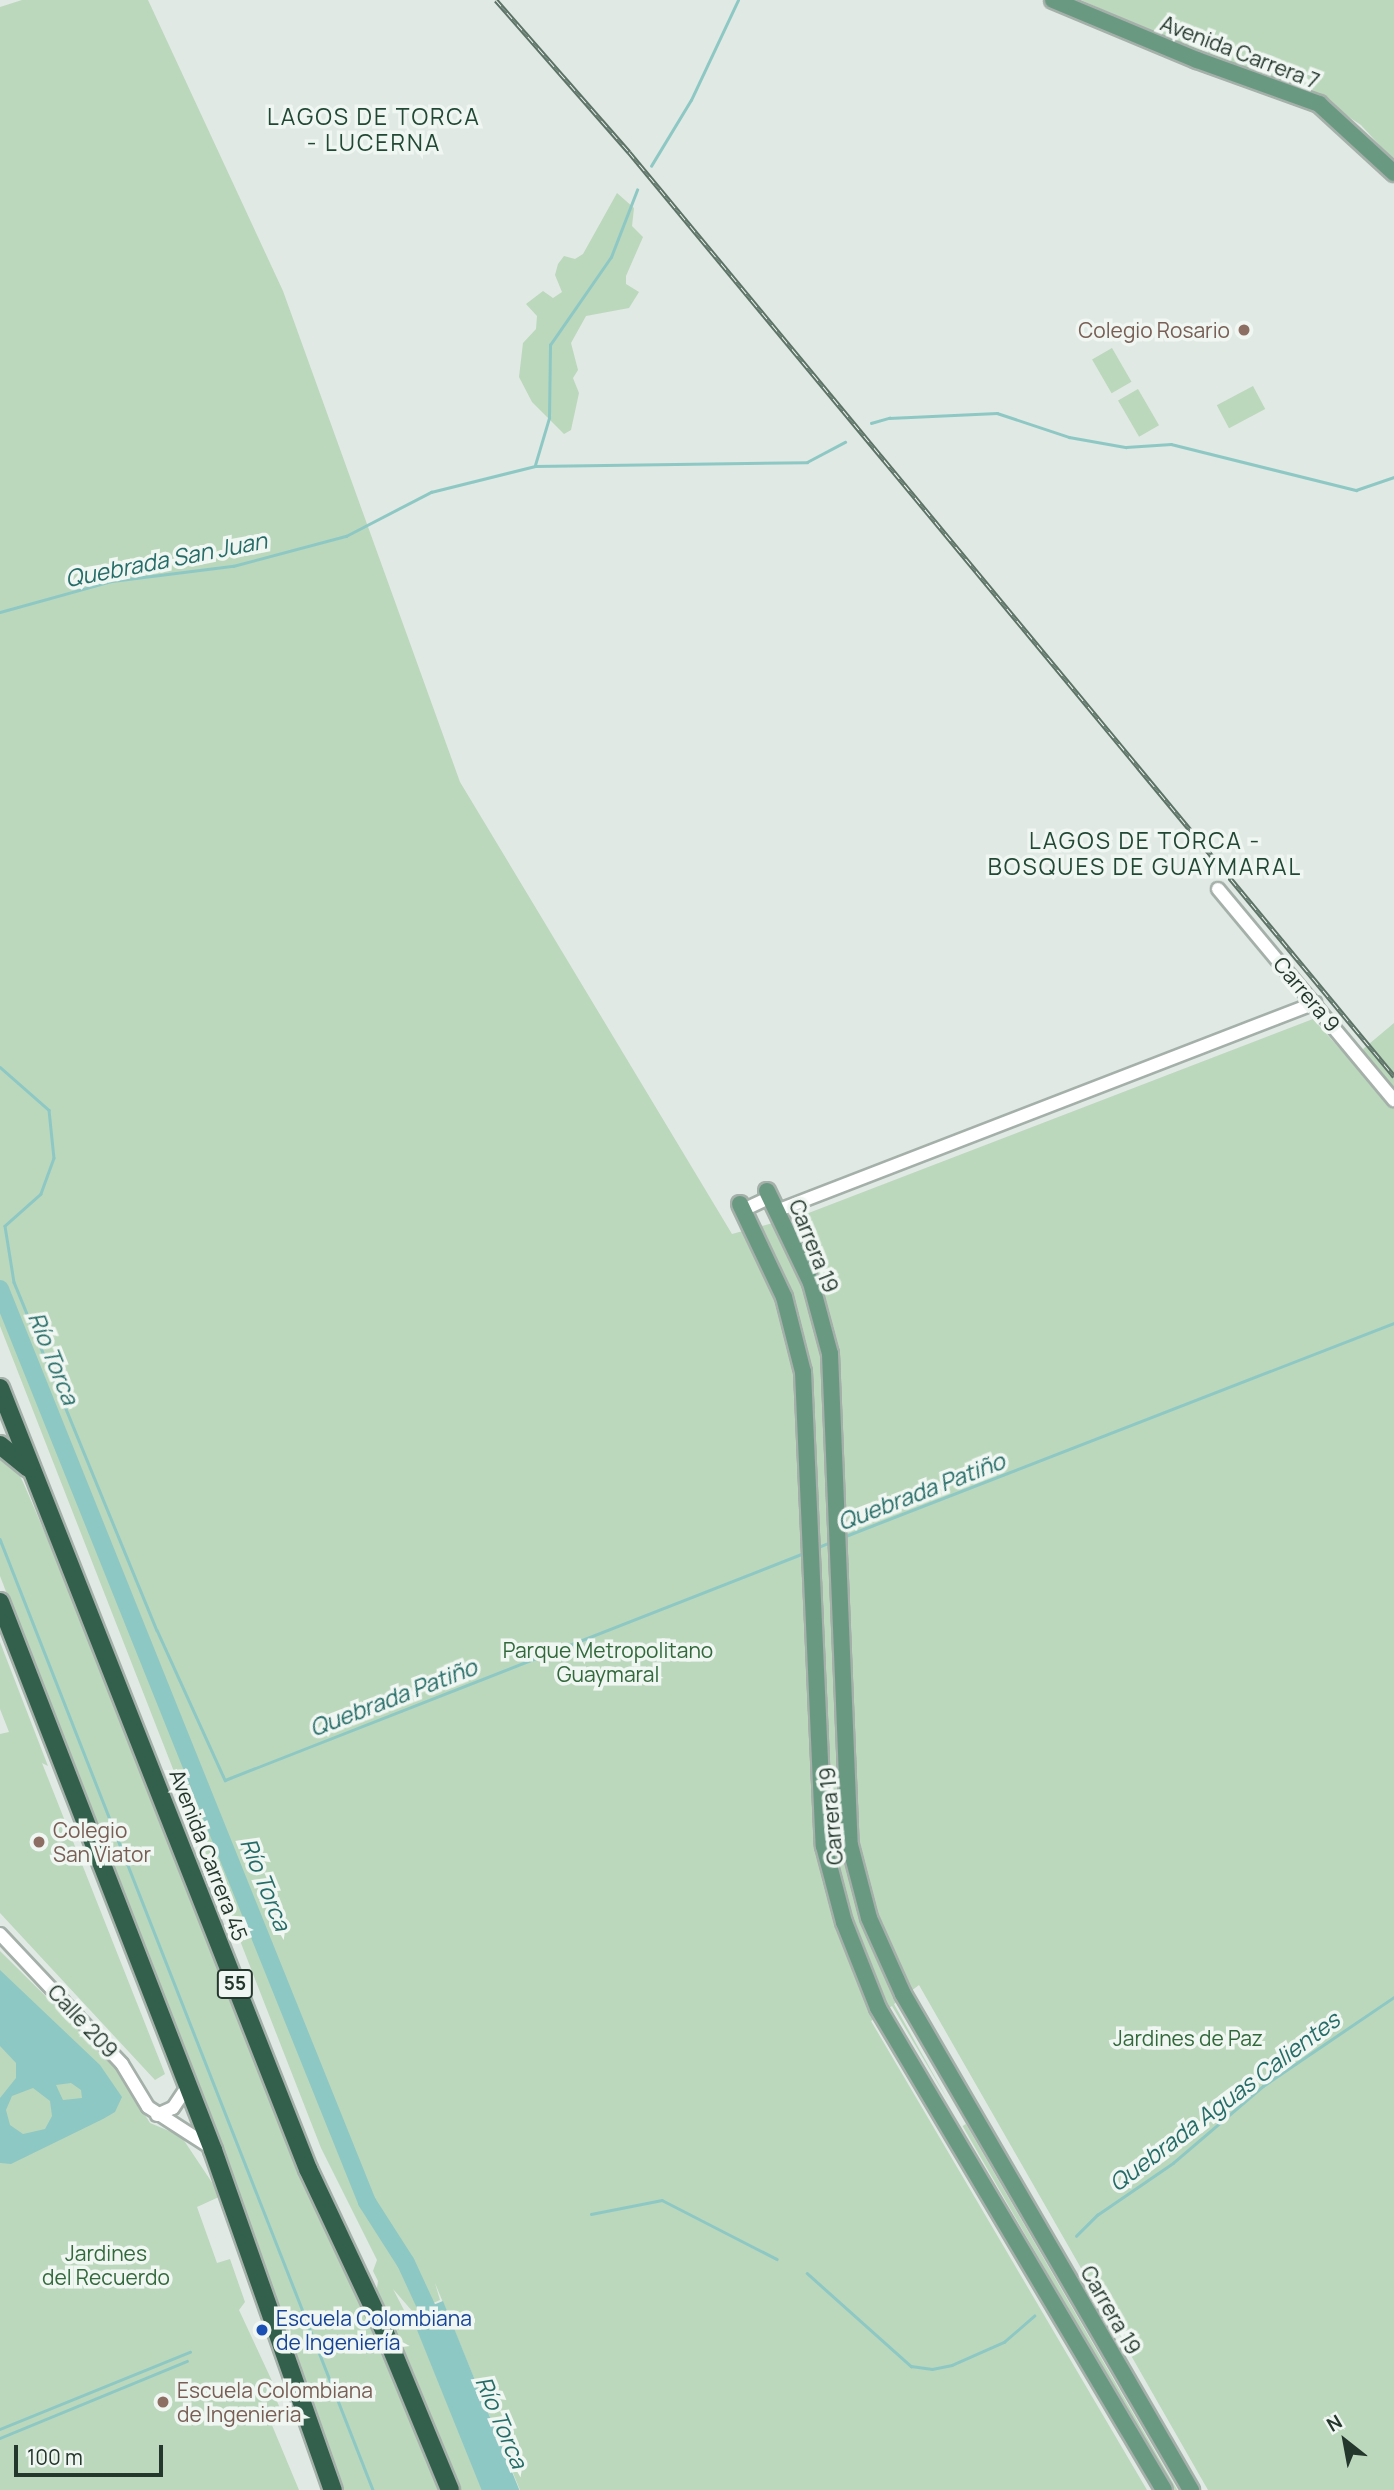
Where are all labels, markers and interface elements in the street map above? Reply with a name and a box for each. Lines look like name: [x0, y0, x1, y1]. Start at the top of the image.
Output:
street label: Avenida Carrera 7: [1157, 10, 1323, 94]
district label: LAGOS DE TORCA - LUCERNA: [269, 102, 479, 156]
place label: Colegio Rosario: [1078, 317, 1230, 343]
marker: Colegio Rosario: [1236, 322, 1252, 338]
water label: Quebrada San Juan: [63, 526, 269, 592]
district label: LAGOS DE TORCA - BOSQUES DE GUAYMARAL: [990, 826, 1300, 880]
street label: Carrera 9: [1268, 951, 1346, 1037]
street label: Carrera 19: [784, 1196, 844, 1296]
water label: Río Torca: [23, 1308, 85, 1408]
water label: Quebrada Patiño: [833, 1446, 1009, 1536]
park label: Parque Metropolitano Guaymaral: [503, 1637, 713, 1687]
water label: Quebrada Patiño: [305, 1652, 481, 1742]
street label: Avenida Carrera 45: [165, 1766, 253, 1944]
street label: Carrera 19: [814, 1766, 848, 1866]
place label: Colegio San Viator: [53, 1817, 151, 1867]
marker: Colegio San Viator: [31, 1834, 47, 1850]
water label: Río Torca: [235, 1834, 297, 1934]
road number: 55: [216, 1968, 254, 2000]
street label: Calle 209: [43, 1979, 123, 2063]
water label: Quebrada Aguas Calientes: [1103, 2005, 1345, 2197]
park label: Jardines de Paz: [1113, 2025, 1263, 2051]
park label: Jardines del Recuerdo: [42, 2240, 170, 2290]
street label: Carrera 19: [1076, 2261, 1146, 2359]
place label: Escuela Colombiana de Ingeniería: [276, 2305, 472, 2355]
marker: Escuela Colombiana de Ingeniería: [254, 2322, 270, 2338]
water label: Río Torca: [470, 2372, 534, 2472]
place label: Escuela Colombiana de Ingenieria: [177, 2377, 373, 2427]
marker: Escuela Colombiana de Ingenieria: [155, 2394, 171, 2410]
north arrow: [1310, 2406, 1380, 2476]
text: N: [1322, 2408, 1347, 2438]
scale bar: [18, 2430, 166, 2474]
text: 100 m: [27, 2443, 83, 2471]

